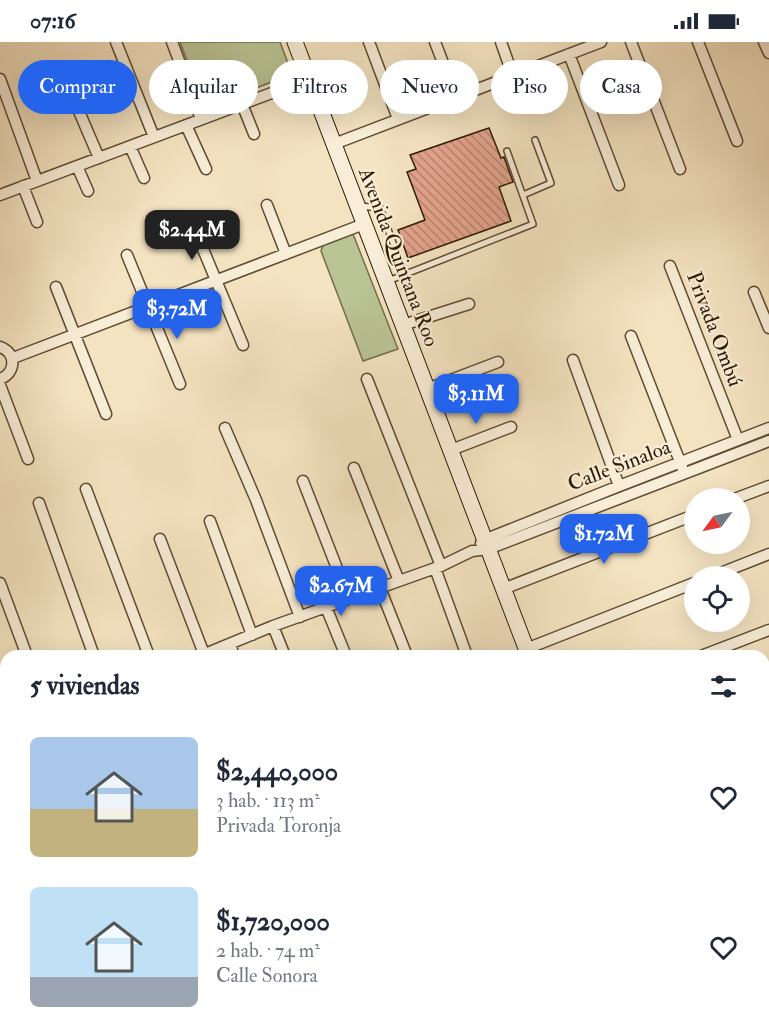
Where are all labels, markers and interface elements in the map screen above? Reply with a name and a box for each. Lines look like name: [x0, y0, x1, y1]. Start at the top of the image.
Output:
text: 07:16: [30, 7, 76, 35]
chip: Comprar: [18, 60, 137, 114]
chip: Alquilar: [149, 60, 258, 114]
chip: Filtros: [270, 60, 368, 114]
chip: Nuevo: [380, 60, 479, 114]
chip: Piso: [491, 60, 568, 114]
chip: Casa: [580, 60, 662, 114]
street label: Avenida Quintana Roo: [352, 163, 445, 350]
pin: $2.44M: [143, 210, 241, 261]
text: $2.44M: [159, 217, 225, 242]
street label: Privada Ombú: [680, 268, 749, 391]
pin: $3.72M: [128, 289, 226, 340]
text: $3.72M: [147, 296, 207, 321]
pin: $3.11M: [427, 374, 525, 425]
text: $3.11M: [448, 381, 504, 406]
street label: Calle Sinaloa: [564, 433, 675, 498]
north arrow: [684, 488, 750, 554]
map controls: [684, 488, 750, 632]
pin: $1.72M: [555, 514, 653, 565]
text: $1.72M: [574, 521, 634, 546]
pin: $2.67M: [292, 566, 390, 617]
button: locate: [684, 566, 750, 632]
text: $2.67M: [309, 573, 373, 598]
text: 5 viviendas: [30, 670, 140, 702]
icon: filters: [707, 670, 740, 703]
text: $2,440,000: [216, 756, 338, 788]
icon: home: [78, 761, 150, 833]
icon: heart: [707, 781, 740, 814]
text: 3 hab. · 113 m²: [216, 788, 320, 813]
text: Privada Toronja: [216, 813, 341, 838]
text: $1,720,000: [216, 906, 330, 938]
icon: home: [78, 911, 150, 983]
icon: heart: [707, 931, 740, 964]
text: 2 hab. · 74 m²: [216, 938, 320, 963]
text: Calle Sonora: [216, 963, 318, 988]

